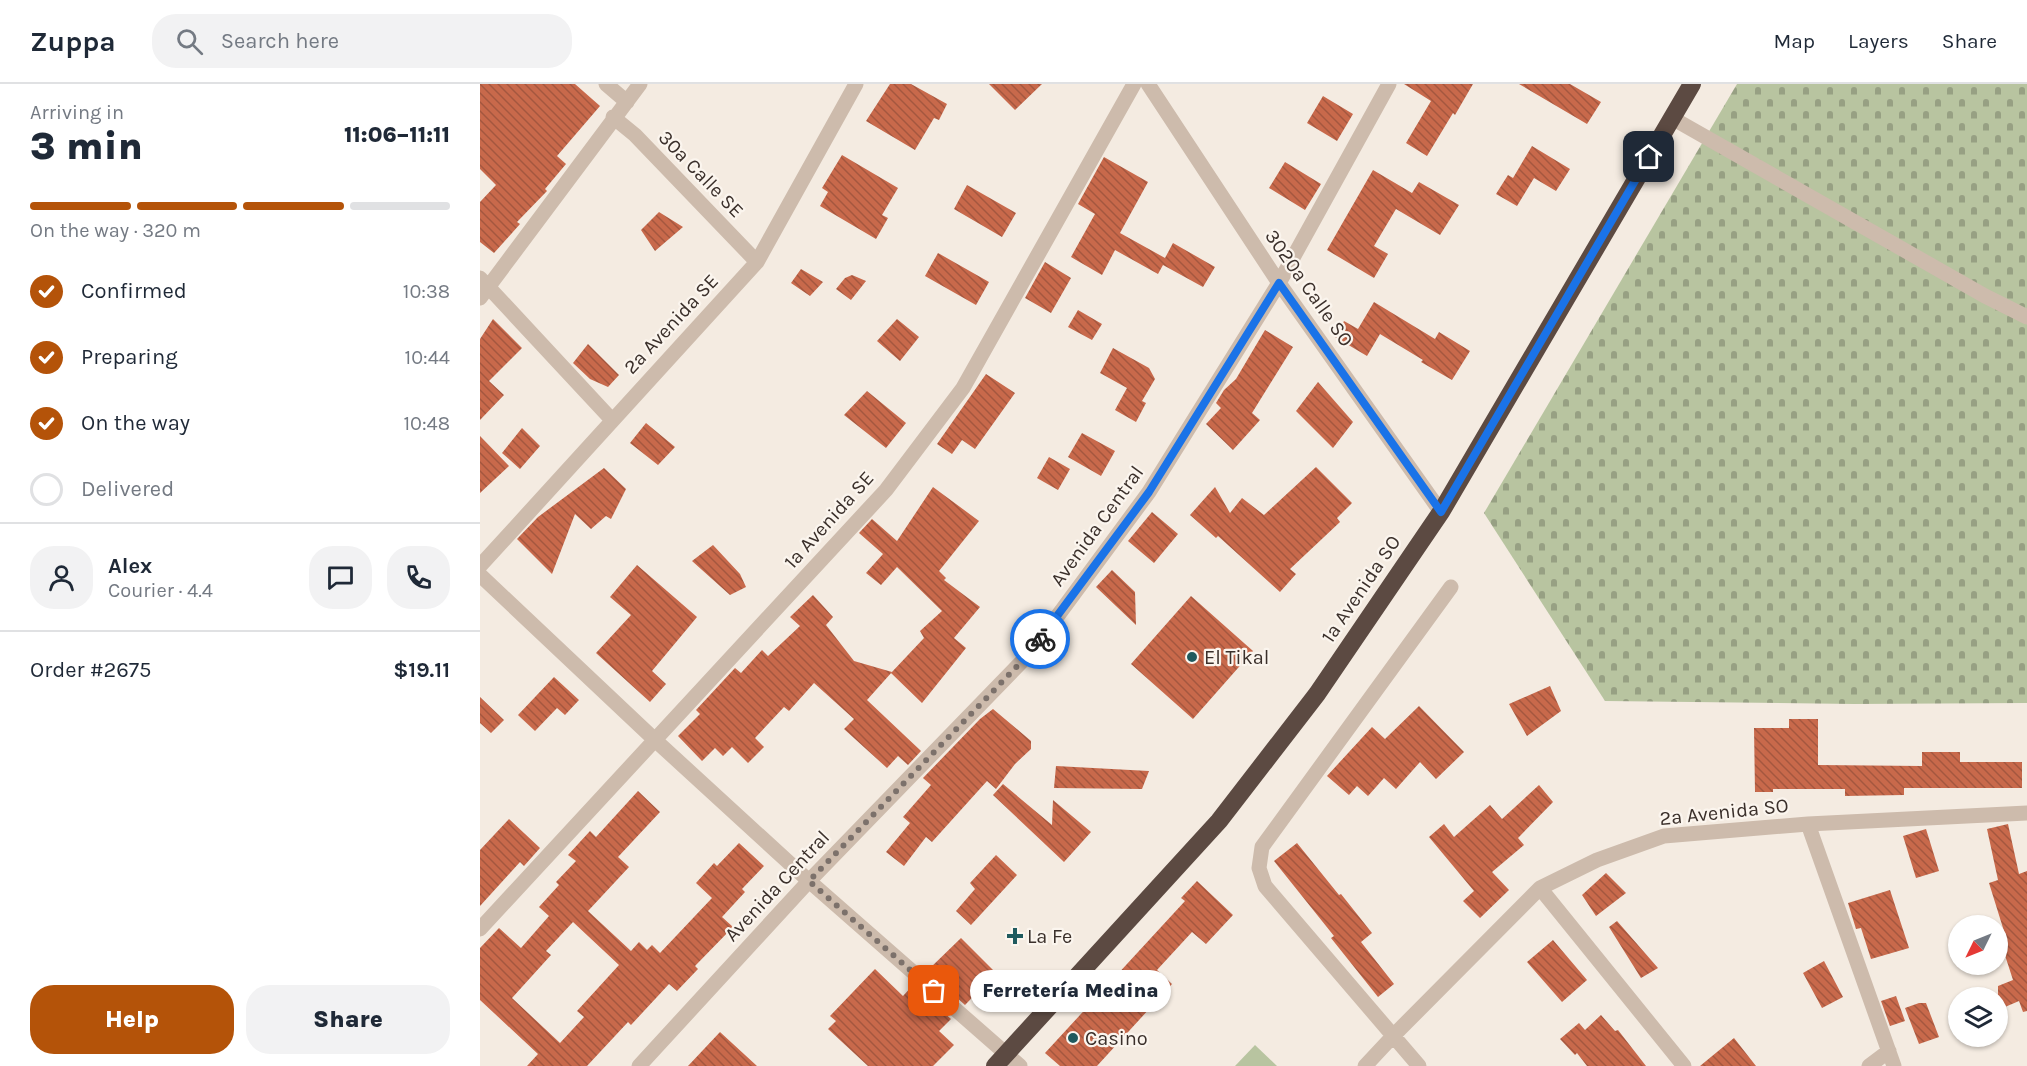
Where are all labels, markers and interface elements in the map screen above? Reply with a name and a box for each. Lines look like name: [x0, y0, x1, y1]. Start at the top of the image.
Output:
search box: [152, 14, 572, 68]
text: Zuppa: [30, 25, 116, 58]
icon: search: [173, 25, 206, 58]
text: Search here: [221, 28, 339, 54]
text: Map: [1773, 29, 1815, 53]
text: Layers: [1848, 29, 1909, 53]
text: Share: [1942, 29, 1997, 53]
text: Arriving in: [30, 101, 124, 124]
text: 11:06–11:11: [344, 122, 450, 148]
text: 3 min: [30, 123, 143, 169]
street label: 30a Calle SE: [654, 126, 748, 222]
pin: [1623, 131, 1674, 182]
icon: home: [1632, 140, 1665, 173]
text: On the way · 320 m: [30, 219, 201, 242]
street label: 3020a Calle SO: [1260, 225, 1358, 351]
street label: 2a Avenida SE: [619, 269, 723, 379]
icon: check: [30, 275, 63, 308]
text: Confirmed: [81, 278, 187, 304]
text: 10:38: [403, 280, 450, 303]
icon: check: [30, 341, 63, 374]
text: Preparing: [81, 344, 178, 370]
text: 10:44: [405, 346, 450, 369]
icon: check: [30, 407, 63, 440]
text: On the way: [81, 410, 190, 436]
text: 10:48: [403, 412, 450, 435]
street label: Avenida Central: [1046, 461, 1148, 591]
street label: 1a Avenida SE: [779, 467, 879, 573]
text: Delivered: [81, 476, 174, 502]
street label: 1a Avenida SO: [1317, 531, 1405, 647]
button: person: [30, 546, 93, 609]
button: chat: [309, 546, 372, 609]
button: phone: [387, 546, 450, 609]
text: Alex: [108, 553, 152, 579]
text: Courier · 4.4: [108, 579, 213, 602]
courier: [1010, 609, 1070, 669]
icon: bike: [1024, 623, 1057, 656]
place label: El Tikal: [1204, 646, 1269, 669]
marker: El Tikal: [1185, 650, 1199, 664]
text: Order #2675: [30, 657, 152, 683]
text: $19.11: [393, 657, 450, 683]
street label: 2a Avenida SO: [1658, 794, 1790, 830]
street label: Avenida Central: [720, 826, 834, 946]
north arrow: [1948, 915, 2008, 975]
map controls: [1948, 915, 2008, 1047]
place label: La Fe: [1027, 925, 1072, 948]
marker: La Fe: [1008, 929, 1022, 943]
pin: [908, 965, 959, 1016]
callout: Ferretería Medina: [970, 970, 1171, 1012]
icon: bag: [917, 974, 950, 1007]
text: Ferretería Medina: [982, 979, 1159, 1002]
button: Help: [30, 985, 234, 1054]
button: Share: [246, 985, 450, 1054]
button: layers: [1948, 987, 2008, 1047]
place label: Casino: [1085, 1027, 1148, 1050]
marker: Casino: [1066, 1031, 1080, 1045]

